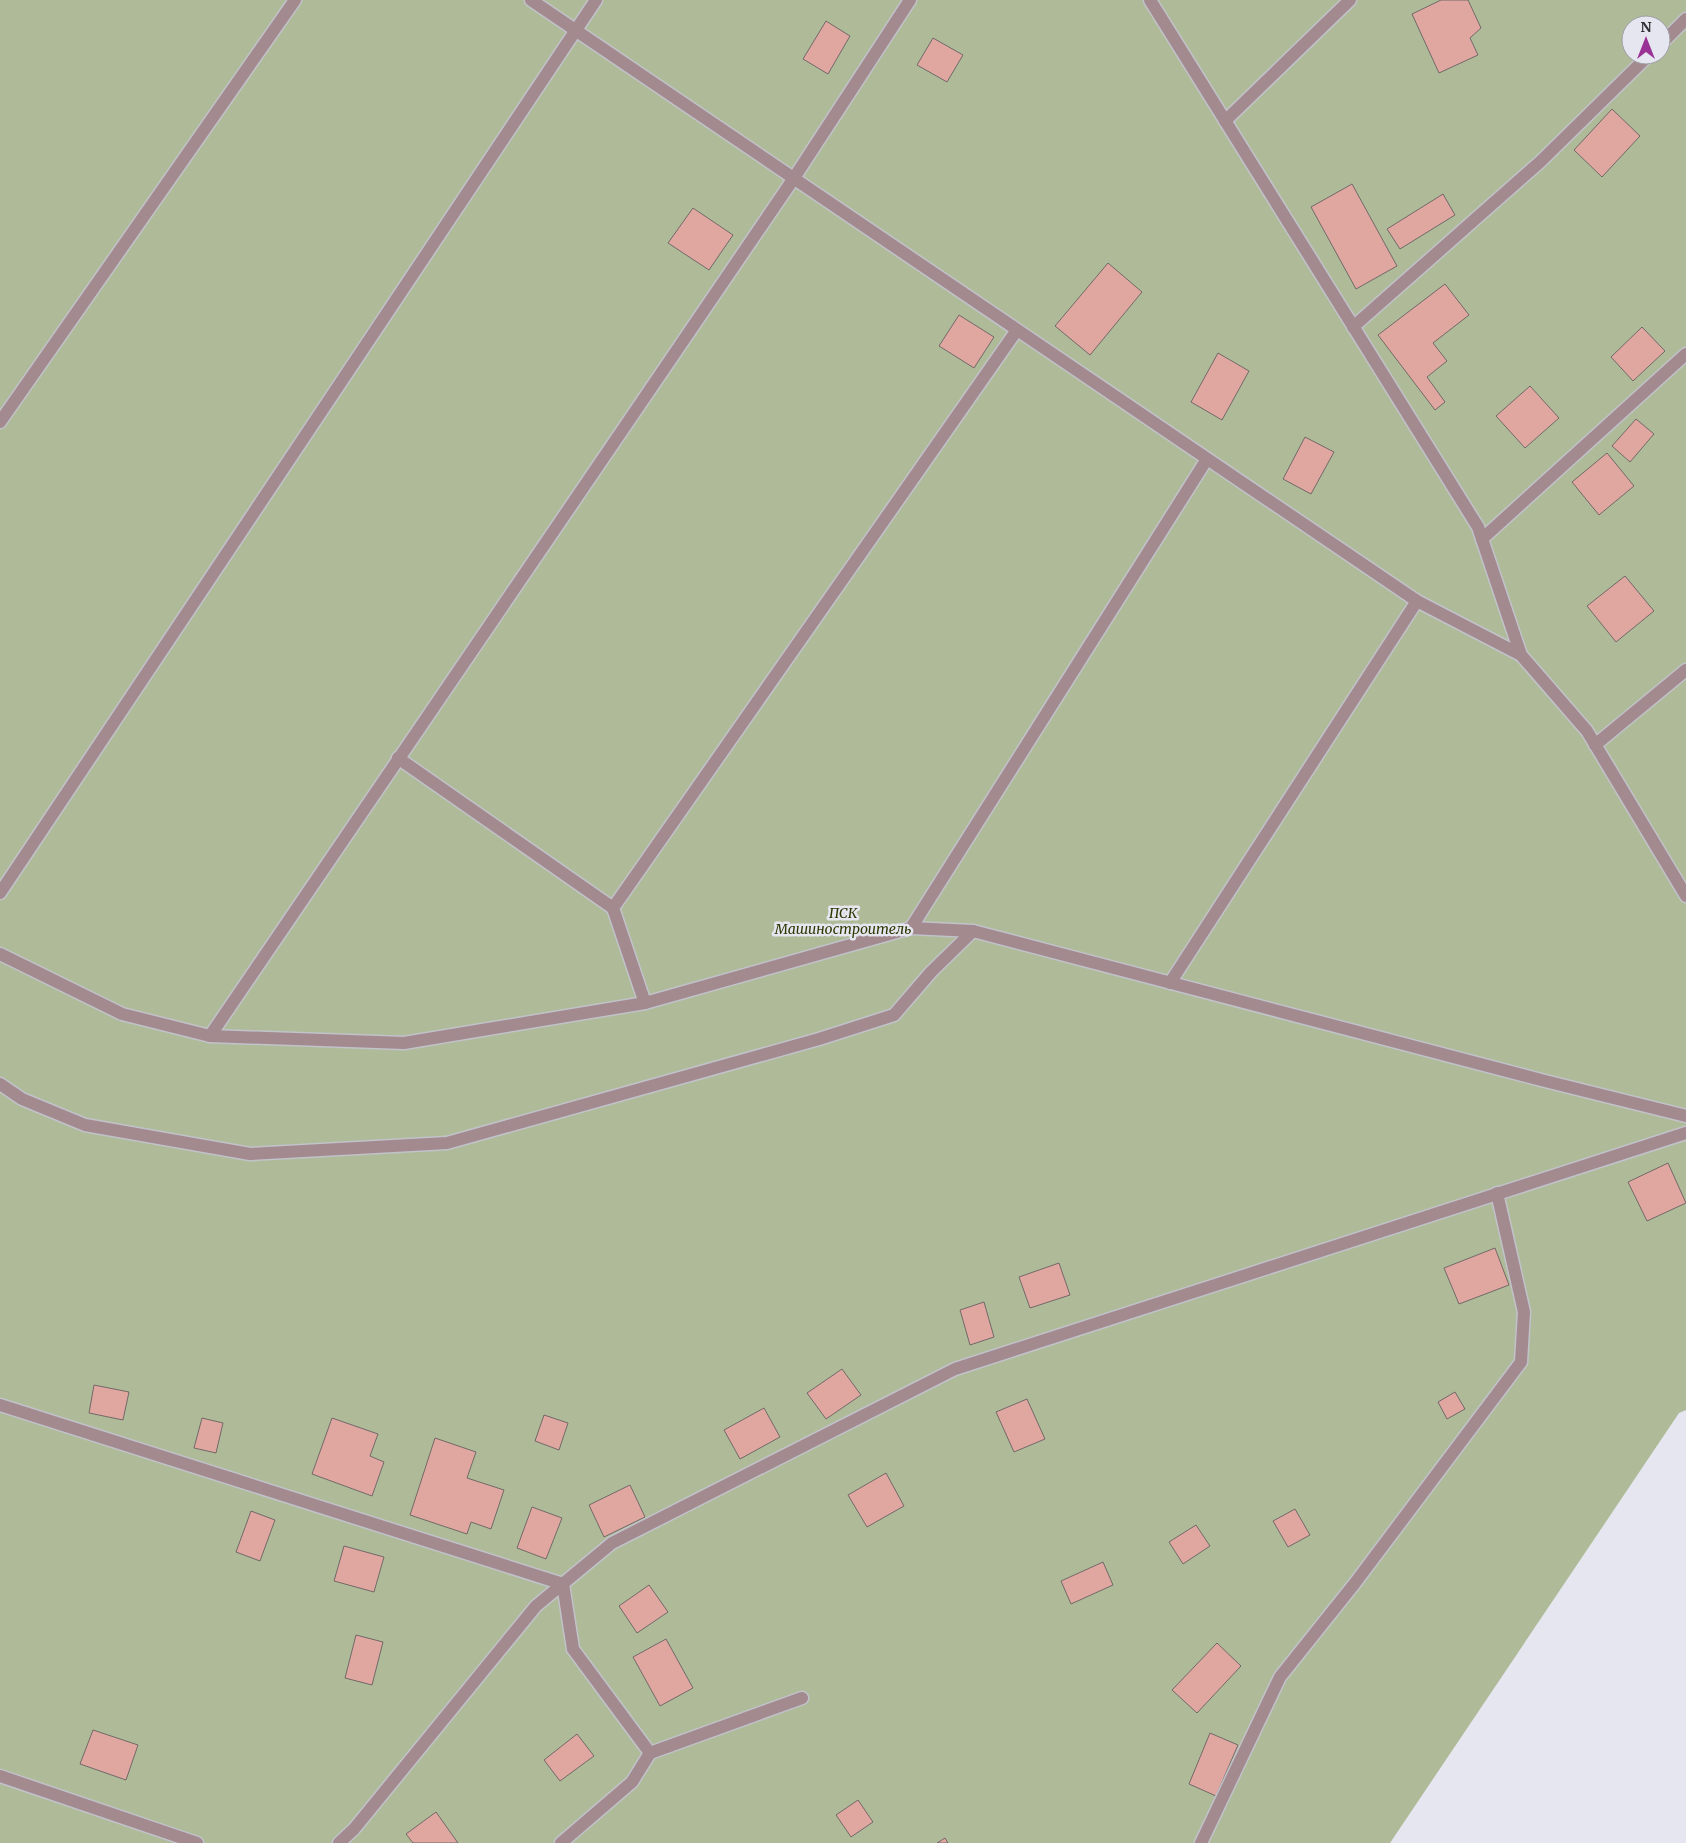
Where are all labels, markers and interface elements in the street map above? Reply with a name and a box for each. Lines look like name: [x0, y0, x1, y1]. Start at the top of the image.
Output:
north arrow: [1621, 15, 1671, 65]
text: N: [1640, 18, 1652, 36]
park label: ПСК Машиностроитель: [774, 904, 911, 938]

